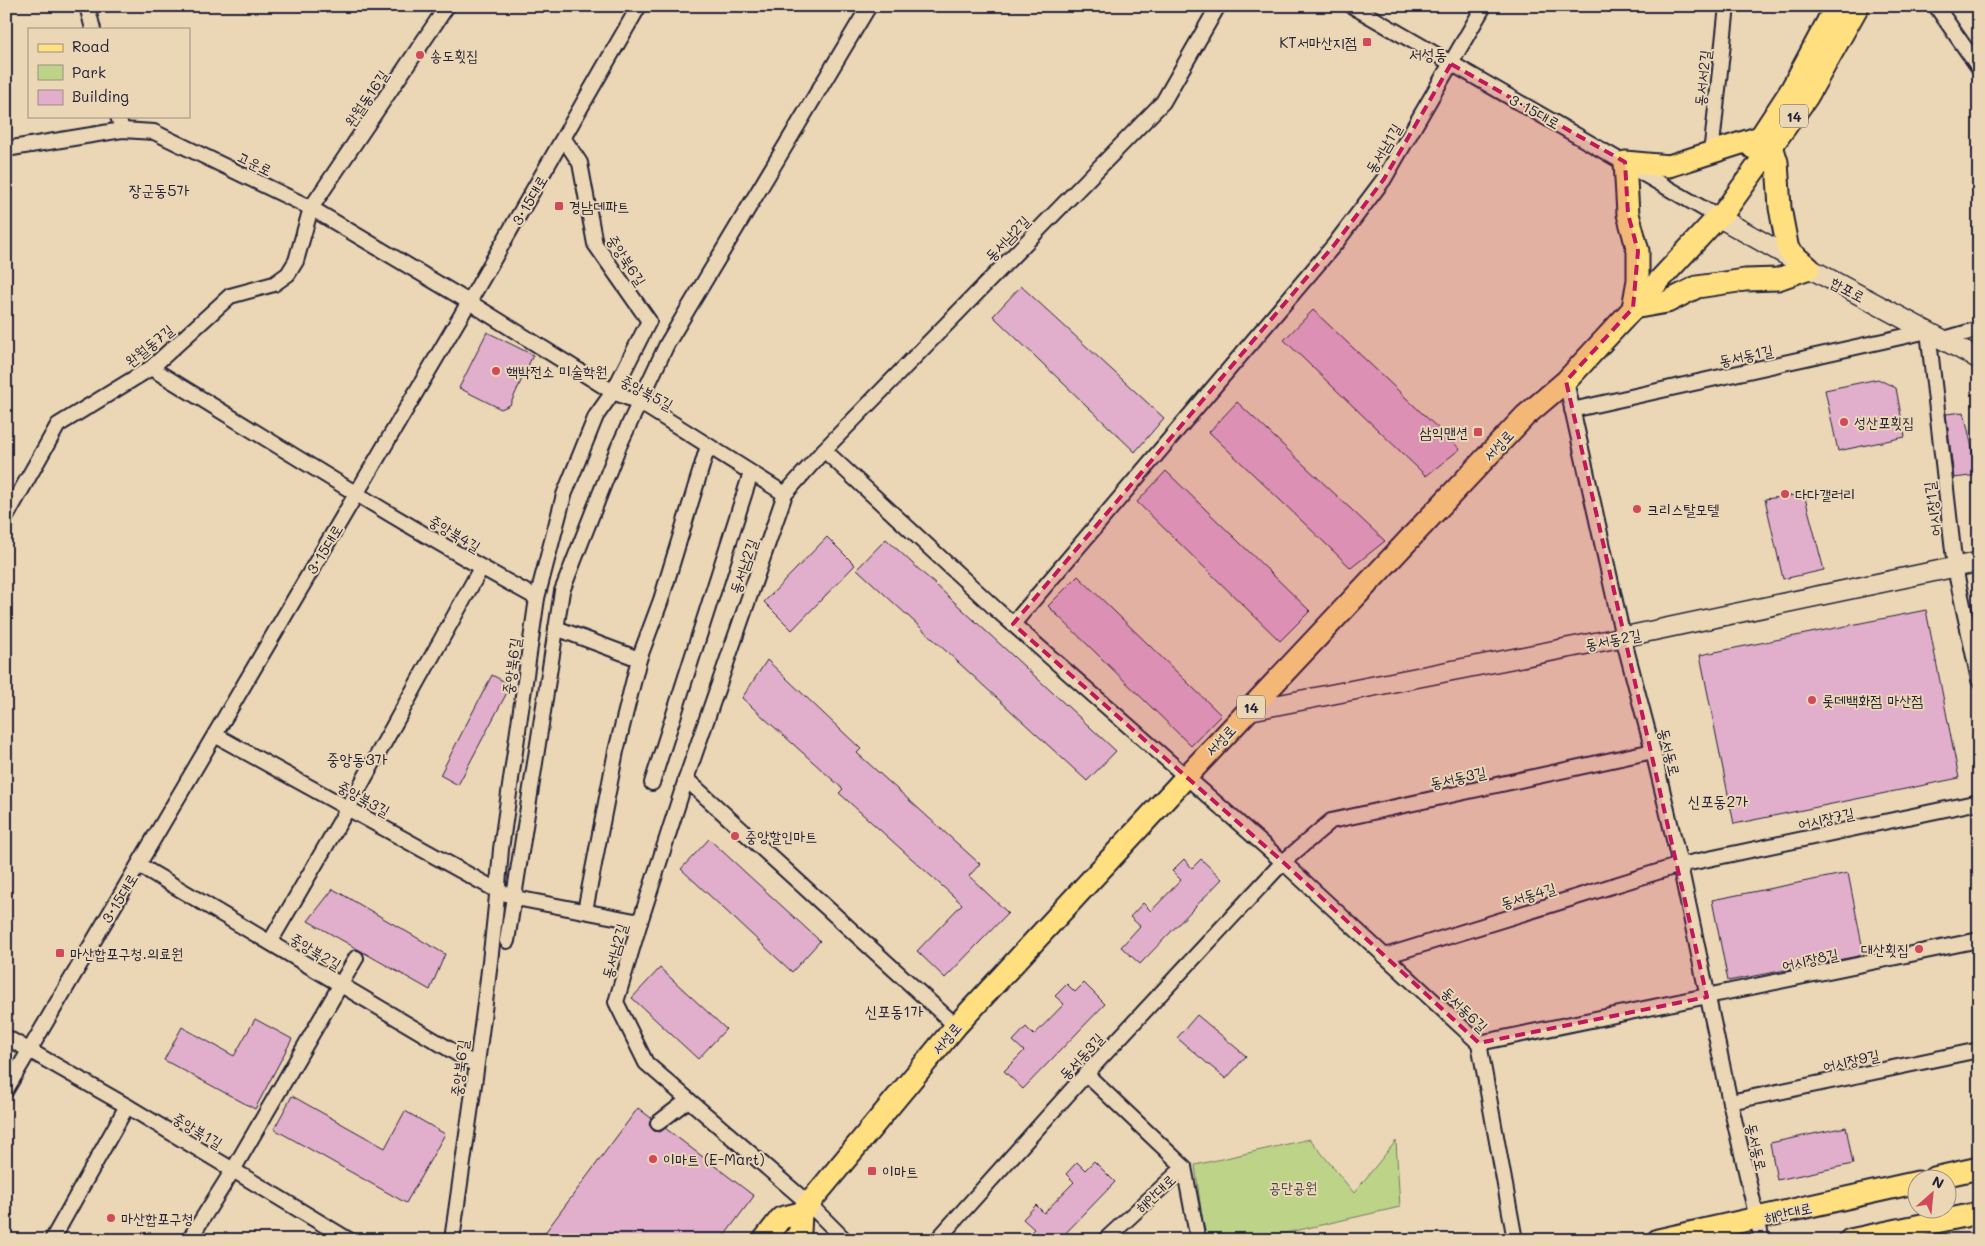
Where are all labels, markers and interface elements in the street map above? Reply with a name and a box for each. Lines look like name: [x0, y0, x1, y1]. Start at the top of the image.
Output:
legend: [28, 28, 190, 118]
place label: KT서마산지점: [1279, 32, 1357, 52]
text: Road: [72, 36, 109, 56]
marker: KT서마산지점: [1361, 36, 1373, 48]
district label: 서성동: [1409, 43, 1447, 64]
place label: 송도횟집: [430, 45, 478, 65]
marker: 송도횟집: [414, 49, 426, 61]
street label: 동서서2길: [1689, 49, 1715, 107]
text: Park: [72, 62, 106, 82]
street label: 완월동16길: [340, 66, 392, 130]
text: Building: [72, 86, 129, 106]
street label: 3·15대로: [1506, 89, 1564, 133]
road number: 14: [1780, 104, 1808, 128]
street label: 동서남1길: [1360, 119, 1406, 177]
street label: 고운로: [234, 146, 276, 180]
street label: 3·15대로: [507, 171, 551, 229]
district label: 장군동5가: [129, 179, 190, 200]
place label: 경남데파트: [569, 196, 629, 216]
marker: 경남데파트: [553, 200, 565, 212]
street label: 동서남2길: [980, 211, 1034, 265]
street label: 중앙북6길: [603, 231, 651, 289]
street label: 합포로: [1827, 272, 1869, 306]
street label: 완월동7길: [121, 319, 177, 371]
street label: 동서동1길: [1717, 340, 1775, 370]
place label: 핵박전소 미술학원: [506, 361, 607, 381]
marker: 핵박전소 미술학원: [490, 365, 502, 377]
street label: 중앙북5길: [617, 370, 677, 414]
place label: 성산포횟집: [1854, 412, 1914, 432]
marker: 성산포횟집: [1838, 416, 1850, 428]
place label: 삼익맨션: [1420, 422, 1468, 442]
street label: 서성로: [1478, 425, 1518, 465]
marker: 삼익맨션: [1472, 426, 1484, 438]
street label: 어시장1길: [1919, 480, 1945, 538]
place label: 다다갤러리: [1795, 484, 1855, 504]
marker: 다다갤러리: [1779, 488, 1791, 500]
place label: 크리스탈모텔: [1647, 499, 1719, 519]
marker: 크리스탈모텔: [1631, 503, 1643, 515]
street label: 중앙북4길: [425, 510, 485, 556]
street label: 3·15대로: [301, 520, 347, 578]
street label: 동서남2길: [724, 536, 762, 596]
street label: 동서동2길: [1583, 624, 1643, 654]
street label: 중앙북6길: [497, 636, 525, 696]
place label: 롯데백화점 마산점: [1822, 690, 1923, 710]
marker: 롯데백화점 마산점: [1806, 694, 1818, 706]
road number: 14: [1237, 696, 1265, 719]
street label: 서성로: [1200, 720, 1240, 760]
street label: 동서동로: [1654, 726, 1686, 778]
district label: 중앙동3가: [327, 748, 388, 769]
street label: 동서동3길: [1428, 761, 1488, 793]
street label: 중앙북3길: [334, 775, 394, 821]
district label: 신포동2가: [1688, 790, 1748, 811]
street label: 어시장7길: [1796, 802, 1856, 834]
place label: 중앙할인마트: [745, 826, 817, 846]
marker: 중앙할인마트: [729, 830, 741, 842]
street label: 3·15대로: [96, 869, 142, 927]
street label: 동서동4길: [1498, 877, 1558, 913]
street label: 동서남2길: [597, 921, 631, 981]
street label: 중앙북2길: [287, 928, 345, 974]
place label: 대산횟집: [1861, 939, 1909, 959]
place label: 마산합포구청.의료원: [70, 943, 183, 963]
street label: 어시장8길: [1780, 943, 1840, 975]
marker: 대산횟집: [1913, 943, 1925, 955]
marker: 마산합포구청.의료원: [54, 947, 66, 959]
street label: 동서동6길: [1437, 982, 1493, 1036]
district label: 신포동1가: [865, 1000, 923, 1021]
street label: 서성로: [927, 1018, 965, 1058]
street label: 동서동3길: [1054, 1028, 1108, 1084]
street label: 중앙북6길: [446, 1038, 472, 1098]
street label: 어시장9길: [1821, 1044, 1881, 1076]
street label: 중앙북1길: [169, 1107, 227, 1153]
street label: 동서동로: [1742, 1121, 1772, 1173]
place label: 이마트 (E-Mart): [663, 1149, 765, 1169]
marker: 이마트 (E-Mart): [647, 1153, 659, 1165]
place label: 이마트: [882, 1161, 918, 1181]
marker: 이마트: [866, 1165, 878, 1177]
north arrow: [1908, 1168, 1958, 1218]
street label: 해안대로: [1131, 1169, 1179, 1217]
text: N: [1929, 1171, 1947, 1193]
park label: 공단공원: [1269, 1177, 1317, 1197]
street label: 해안대로: [1762, 1197, 1814, 1227]
place label: 마산합포구청: [121, 1208, 193, 1228]
marker: 마산합포구청: [105, 1212, 117, 1224]

